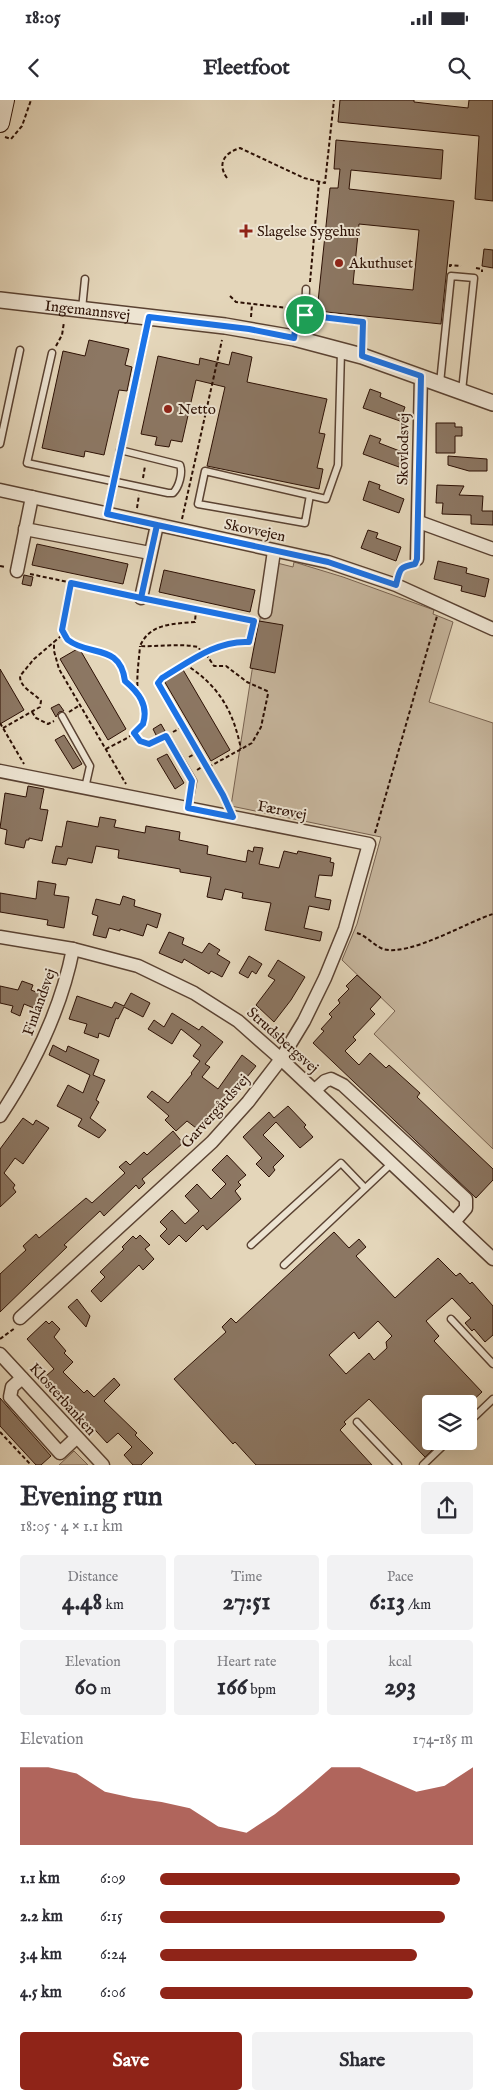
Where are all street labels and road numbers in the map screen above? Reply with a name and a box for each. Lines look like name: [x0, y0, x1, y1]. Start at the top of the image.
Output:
street label: Ingemannsvej: [44, 296, 131, 325]
street label: Skovlodsvej: [393, 413, 414, 485]
street label: Skovvejen: [223, 515, 287, 546]
street label: Færøvej: [256, 796, 308, 825]
street label: Finlandsvej: [18, 966, 60, 1039]
street label: Strudsbergsvej: [243, 1003, 323, 1078]
street label: Garvergårdsvej: [177, 1070, 254, 1152]
street label: Klosterbanken: [25, 1359, 100, 1440]

